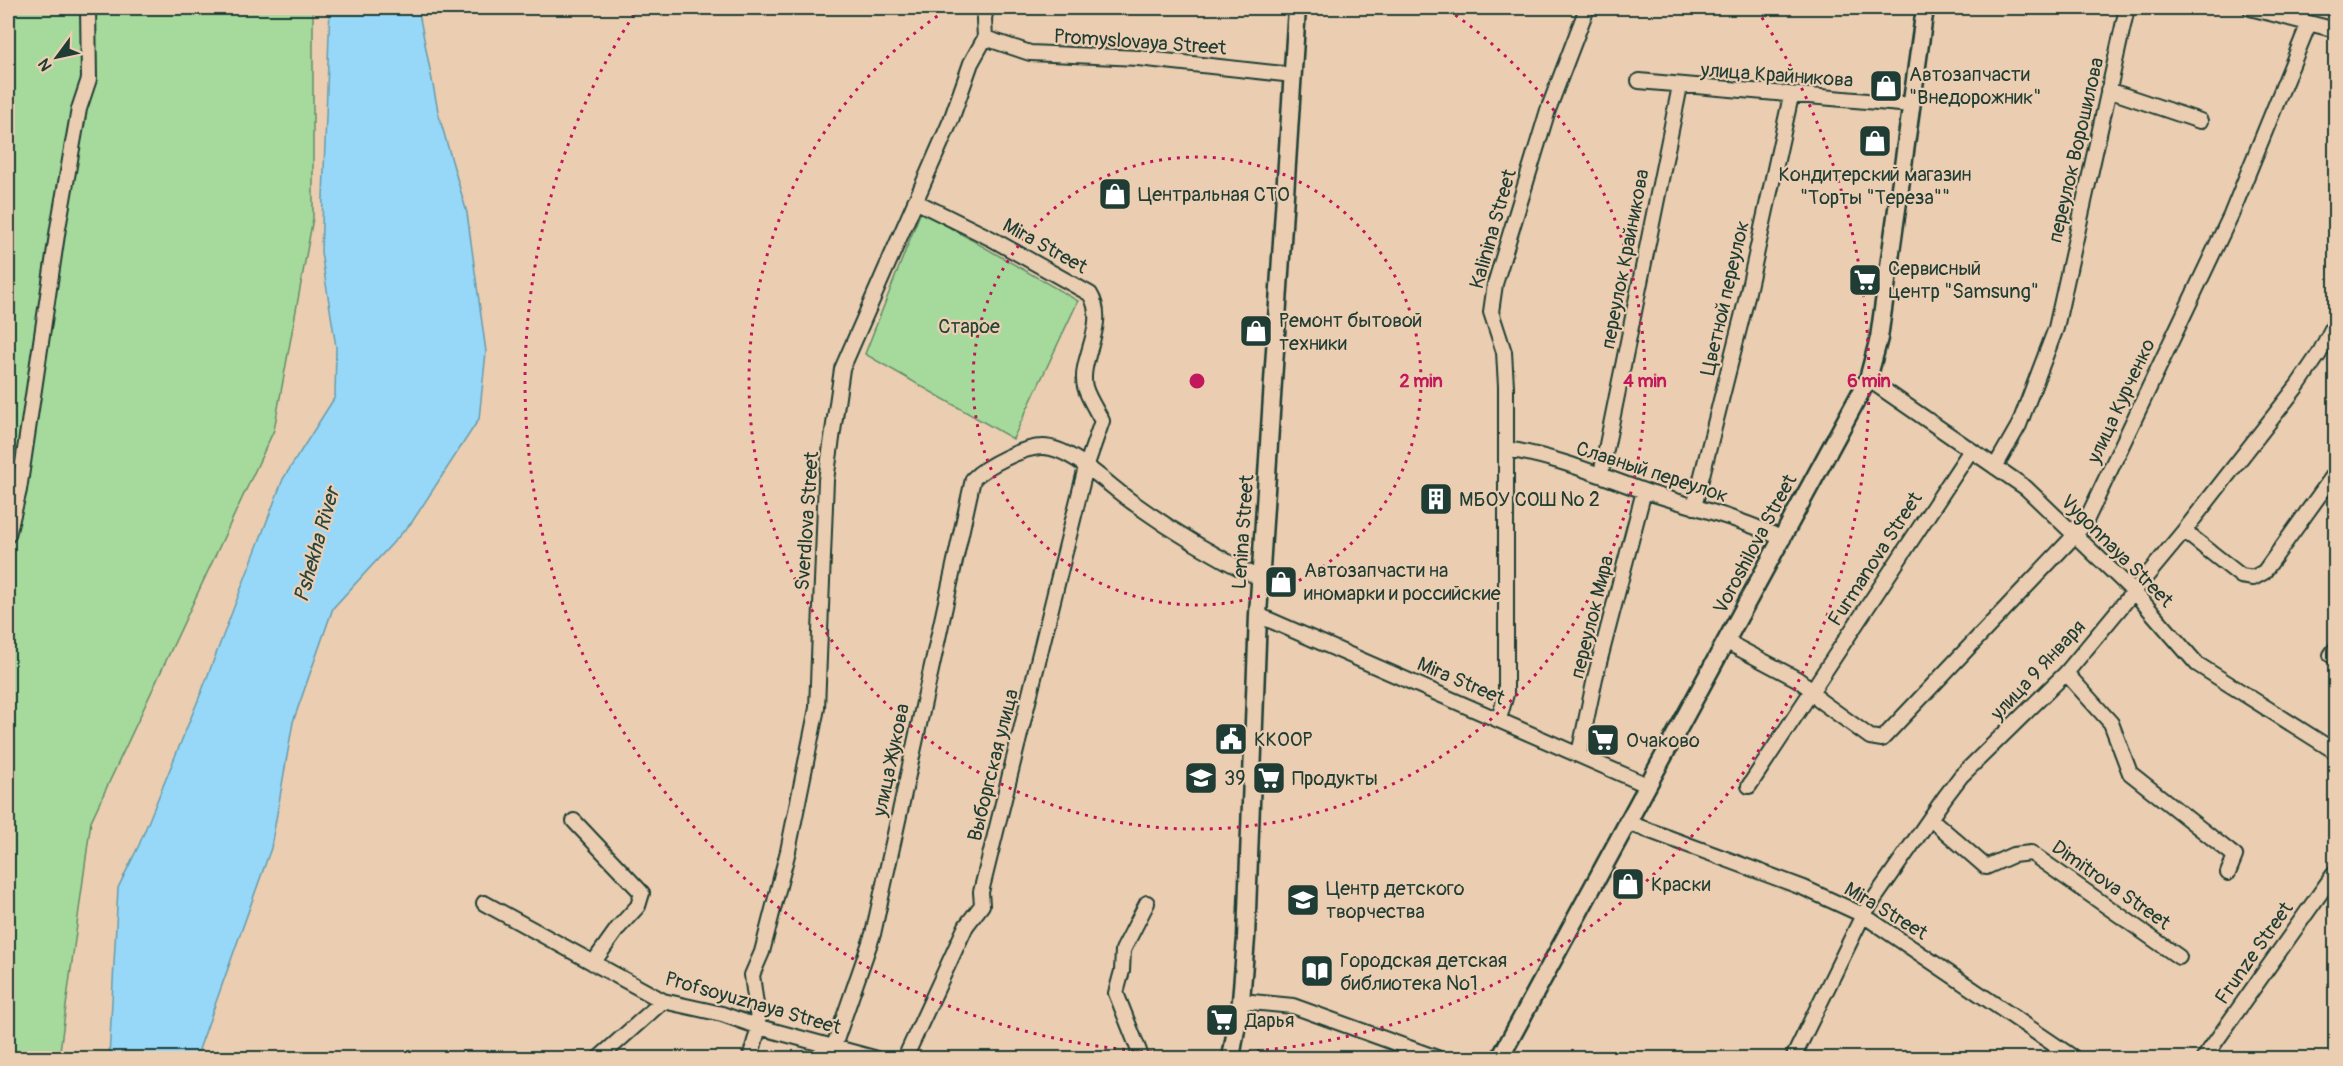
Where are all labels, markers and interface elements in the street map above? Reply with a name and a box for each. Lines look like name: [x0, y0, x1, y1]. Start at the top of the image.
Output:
street label: Promyslovaya Street: [1053, 23, 1228, 61]
north arrow: [27, 27, 87, 87]
text: N: [34, 54, 57, 75]
street label: переулок Ворошилова: [2043, 55, 2109, 245]
street label: улица Крайникова: [1699, 57, 1854, 93]
place label: Автозапчасти "Внедорожник": [1909, 62, 2041, 110]
shop icon: Автозапчасти "Внедорожник": [1868, 68, 1904, 104]
shop icon: Кондитерский магазин "Торты "Тереза"": [1857, 123, 1893, 159]
place label: Кондитерский магазин "Торты "Тереза"": [1779, 162, 1971, 210]
street label: Kalinina Street: [1464, 165, 1522, 292]
street label: переулок Крайникова: [1595, 167, 1655, 351]
shop icon: Центральная СТО: [1097, 176, 1133, 212]
place label: Центральная СТО: [1138, 182, 1290, 207]
street label: Mira Street: [998, 213, 1093, 280]
street label: Цветной переулок: [1695, 218, 1755, 378]
place label: Сервисный центр "Samsung": [1888, 256, 2039, 304]
supermarket icon: Сервисный центр "Samsung": [1847, 262, 1883, 298]
place label: Ремонт бытовой техники: [1279, 308, 1422, 356]
shop icon: Ремонт бытовой техники: [1238, 313, 1274, 349]
park label: Старое: [938, 314, 1000, 339]
street label: улица Курченко: [2081, 334, 2161, 468]
text: 2 min: [1399, 370, 1443, 393]
text: 4 min: [1623, 370, 1667, 393]
text: 6 min: [1847, 370, 1891, 393]
centre of rings: [1187, 371, 1207, 391]
street label: Славный переулок: [1573, 436, 1731, 508]
street label: Sverdlova Street: [790, 450, 824, 591]
street label: Voroshilova Street: [1708, 469, 1803, 618]
street label: Lenina Street: [1227, 473, 1260, 590]
building icon: МБОУ СОШ № 2: [1418, 481, 1454, 517]
water label: Pshekha River: [288, 482, 347, 605]
street label: Furmanova Street: [1822, 486, 1928, 631]
place label: МБОУ СОШ № 2: [1459, 487, 1600, 512]
street label: Vygonnaya Street: [2055, 489, 2179, 613]
street label: переулок Мира: [1565, 553, 1619, 681]
place label: Автозапчасти на иномарки и российские: [1304, 558, 1501, 606]
shop icon: Автозапчасти на иномарки и российские: [1263, 564, 1299, 600]
street label: улица 9 Января: [1984, 615, 2091, 726]
street label: Mira Street: [1413, 651, 1510, 711]
street label: Выборгская улица: [962, 686, 1024, 844]
street label: улица Жукова: [867, 701, 915, 820]
public building icon: ККООР: [1213, 721, 1249, 757]
supermarket icon: Очаково: [1585, 722, 1621, 758]
place label: ККООР: [1254, 727, 1312, 752]
place label: Очаково: [1626, 728, 1700, 753]
school or university icon: 39: [1183, 760, 1219, 796]
supermarket icon: Продукты: [1251, 760, 1287, 796]
place label: 39: [1224, 766, 1245, 791]
place label: Продукты: [1292, 766, 1378, 791]
street label: Dimitrova Street: [2047, 835, 2176, 936]
shop icon: Краски: [1610, 866, 1646, 902]
place label: Краски: [1651, 872, 1711, 897]
place label: Центр детского творчества: [1326, 876, 1465, 924]
street label: Mira Street: [1840, 876, 1933, 946]
school or university icon: Центр детского творчества: [1285, 882, 1321, 918]
street label: Frunze Street: [2210, 896, 2299, 1009]
place label: Городская детская библиотека №1: [1340, 948, 1507, 996]
library icon: Городская детская библиотека №1: [1299, 953, 1335, 989]
street label: Profsoyuznaya Street: [662, 966, 845, 1040]
supermarket icon: Дарья: [1204, 1002, 1240, 1038]
place label: Дарья: [1244, 1008, 1294, 1033]

